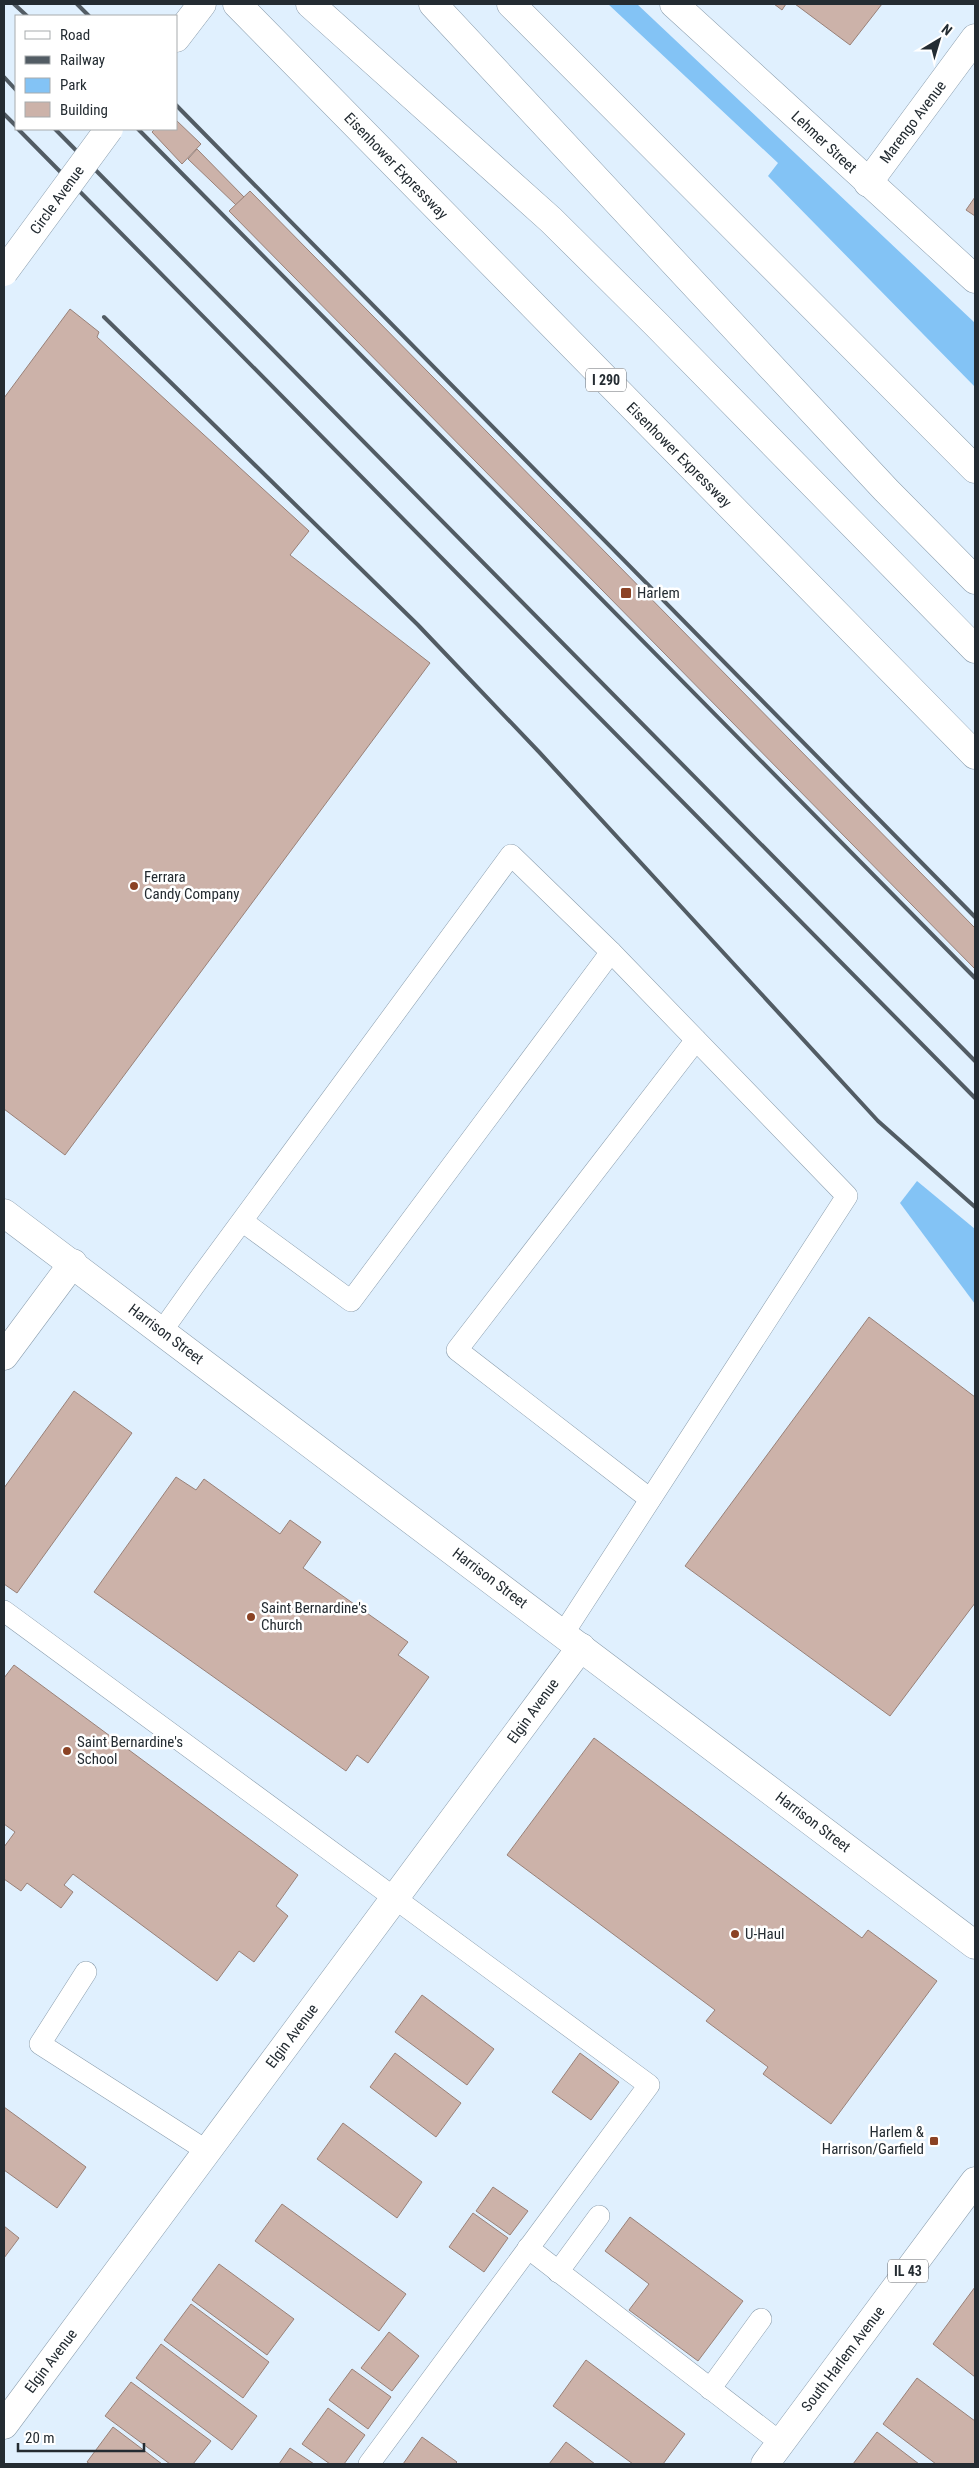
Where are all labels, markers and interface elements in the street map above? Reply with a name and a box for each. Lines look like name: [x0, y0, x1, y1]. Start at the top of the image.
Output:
legend: [15, 15, 178, 130]
north arrow: [914, 15, 964, 65]
text: N: [939, 21, 955, 39]
text: Road: [60, 26, 90, 44]
text: Railway: [60, 51, 105, 69]
text: Park: [60, 76, 87, 94]
street label: Marengo Avenue: [876, 77, 950, 167]
text: Building: [60, 101, 108, 119]
street label: Lehmer Street: [788, 107, 860, 177]
street label: Eisenhower Expressway: [340, 109, 452, 223]
street label: Circle Avenue: [26, 162, 88, 238]
road number: I 290: [586, 368, 626, 392]
street label: Eisenhower Expressway: [623, 399, 735, 511]
place label: Harlem: [637, 584, 680, 602]
marker: Harlem: [619, 586, 633, 600]
place label: Ferrara Candy Company: [144, 868, 240, 903]
marker: Ferrara Candy Company: [128, 880, 140, 892]
street label: Harrison Street: [125, 1300, 207, 1368]
street label: Harrison Street: [449, 1544, 531, 1612]
place label: Saint Bernardine's Church: [261, 1599, 367, 1634]
marker: Saint Bernardine's Church: [245, 1611, 257, 1623]
street label: Elgin Avenue: [503, 1675, 563, 1747]
place label: Saint Bernardine's School: [77, 1733, 183, 1768]
marker: Saint Bernardine's School: [61, 1745, 73, 1757]
street label: Harrison Street: [772, 1788, 854, 1856]
place label: U-Haul: [745, 1925, 784, 1943]
marker: U-Haul: [729, 1928, 741, 1940]
street label: Elgin Avenue: [262, 2000, 322, 2072]
place label: Harlem & Harrison/Garfield: [822, 2123, 925, 2158]
marker: Harlem & Harrison/Garfield: [928, 2135, 940, 2147]
road number: IL 43: [888, 2260, 928, 2282]
street label: South Harlem Avenue: [798, 2303, 888, 2415]
street label: Elgin Avenue: [21, 2325, 81, 2397]
scale bar: [18, 2420, 144, 2452]
text: 20 m: [25, 2429, 55, 2447]

